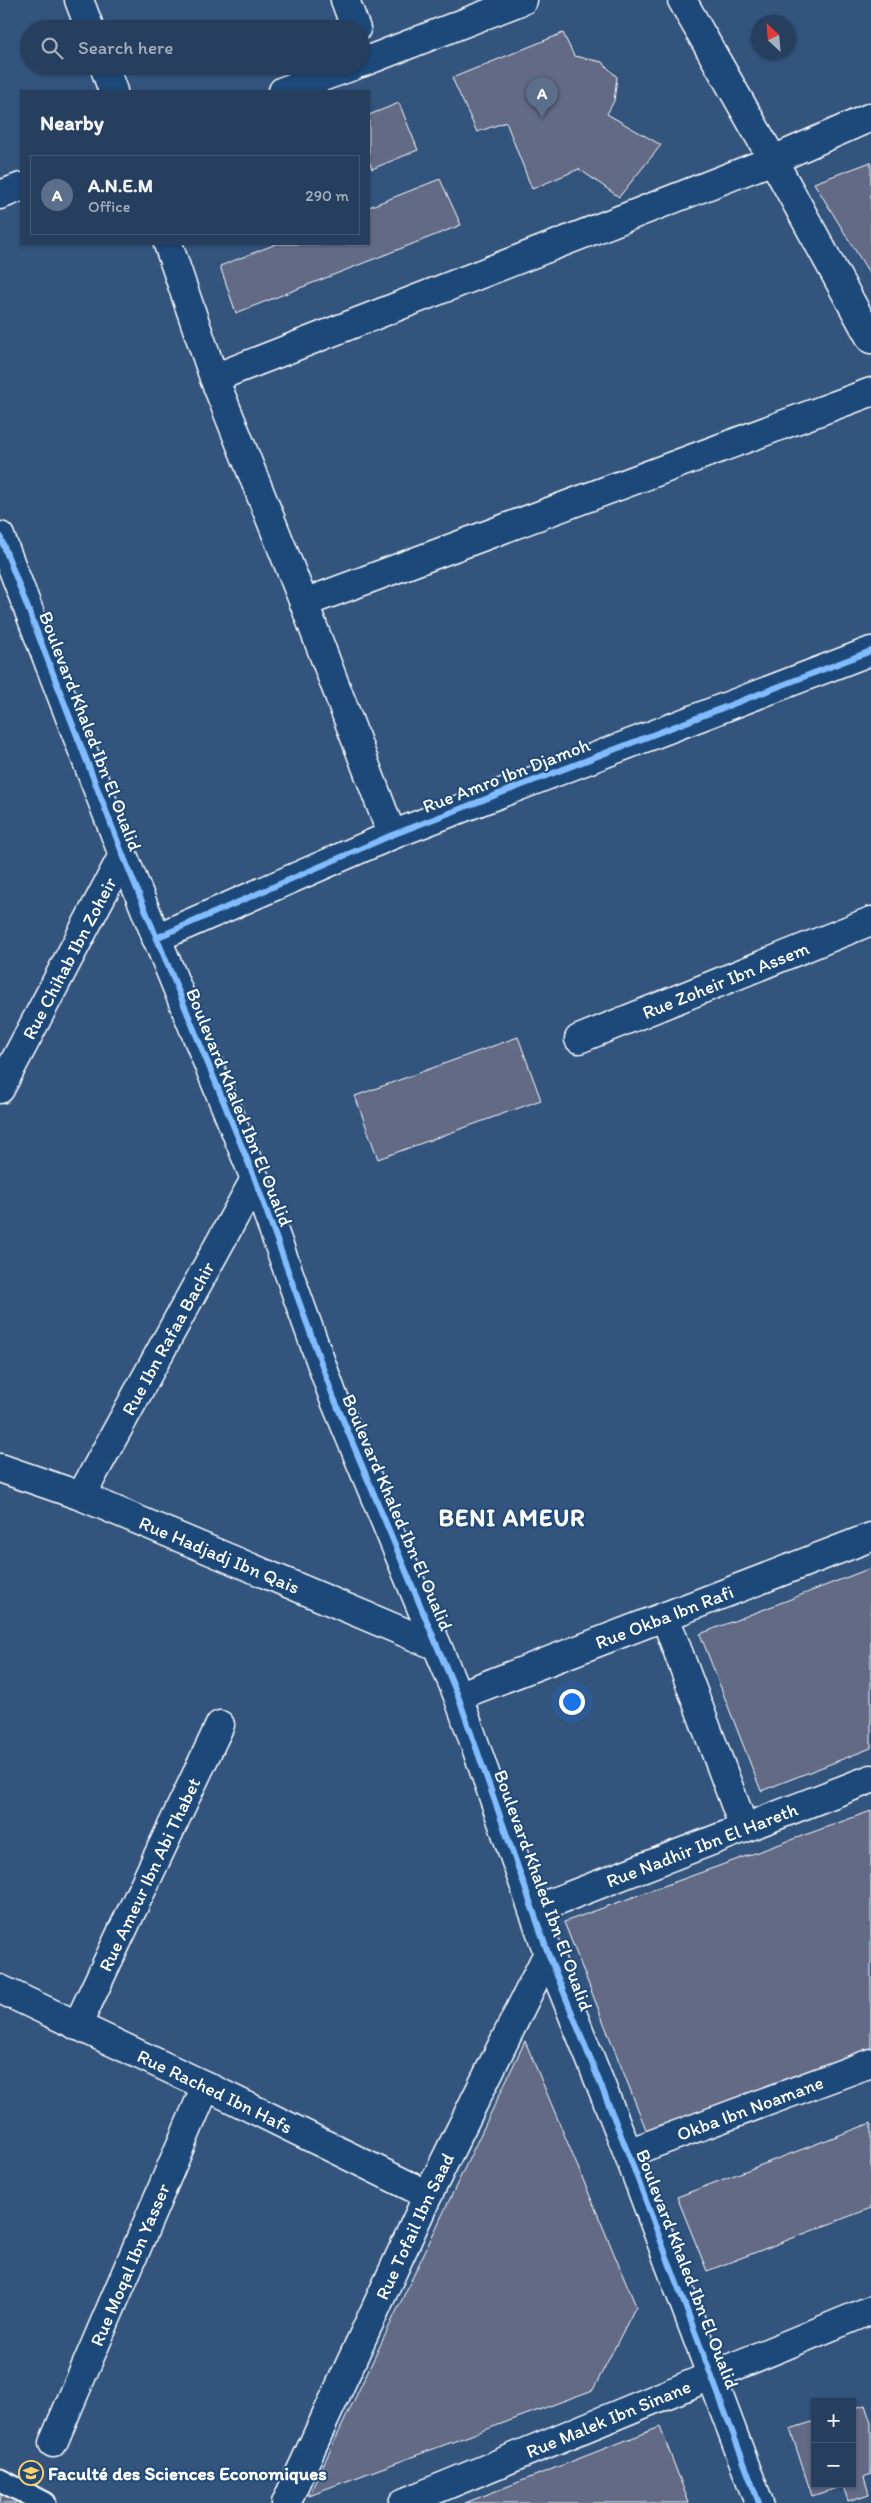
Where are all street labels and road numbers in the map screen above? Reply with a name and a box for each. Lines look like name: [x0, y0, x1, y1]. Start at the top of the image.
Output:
street label: Boulevard Khaled Ibn El Oualid: [34, 608, 147, 855]
street label: Rue Amro Ibn Djamoh: [419, 733, 594, 818]
street label: Rue Chihab Ibn Zoheir: [17, 873, 122, 1043]
street label: Rue Zoheir Ibn Assem: [639, 936, 812, 1024]
street label: Boulevard Khaled Ibn El Oualid: [181, 985, 298, 1230]
street label: Rue Ibn Rafaa Bachir: [117, 1257, 220, 1419]
street label: Boulevard Khaled Ibn El Oualid: [337, 1390, 458, 1635]
street label: Rue Hadjadj Ibn Qais: [136, 1511, 303, 1599]
street label: Rue Okba Ibn Rafi: [592, 1580, 737, 1654]
street label: Boulevard Khaled Ibn El Oualid: [489, 1767, 598, 2014]
street label: Rue Ameur Ibn Abi Thabet: [94, 1774, 205, 1975]
street label: Rue Nadhir Ibn El Hareth: [603, 1798, 801, 1893]
street label: Rue Rached Ibn Hafs: [134, 2044, 296, 2139]
street label: Okba Ibn Noamane: [674, 2071, 827, 2146]
street label: Boulevard Khaled Ibn El Oualid: [631, 2146, 744, 2393]
street label: Rue Tofail Ibn Saad: [370, 2149, 459, 2303]
street label: Rue Moqal Ibn Yasser: [85, 2180, 175, 2350]
street label: Rue Malek Ibn Sinane: [523, 2375, 694, 2463]

